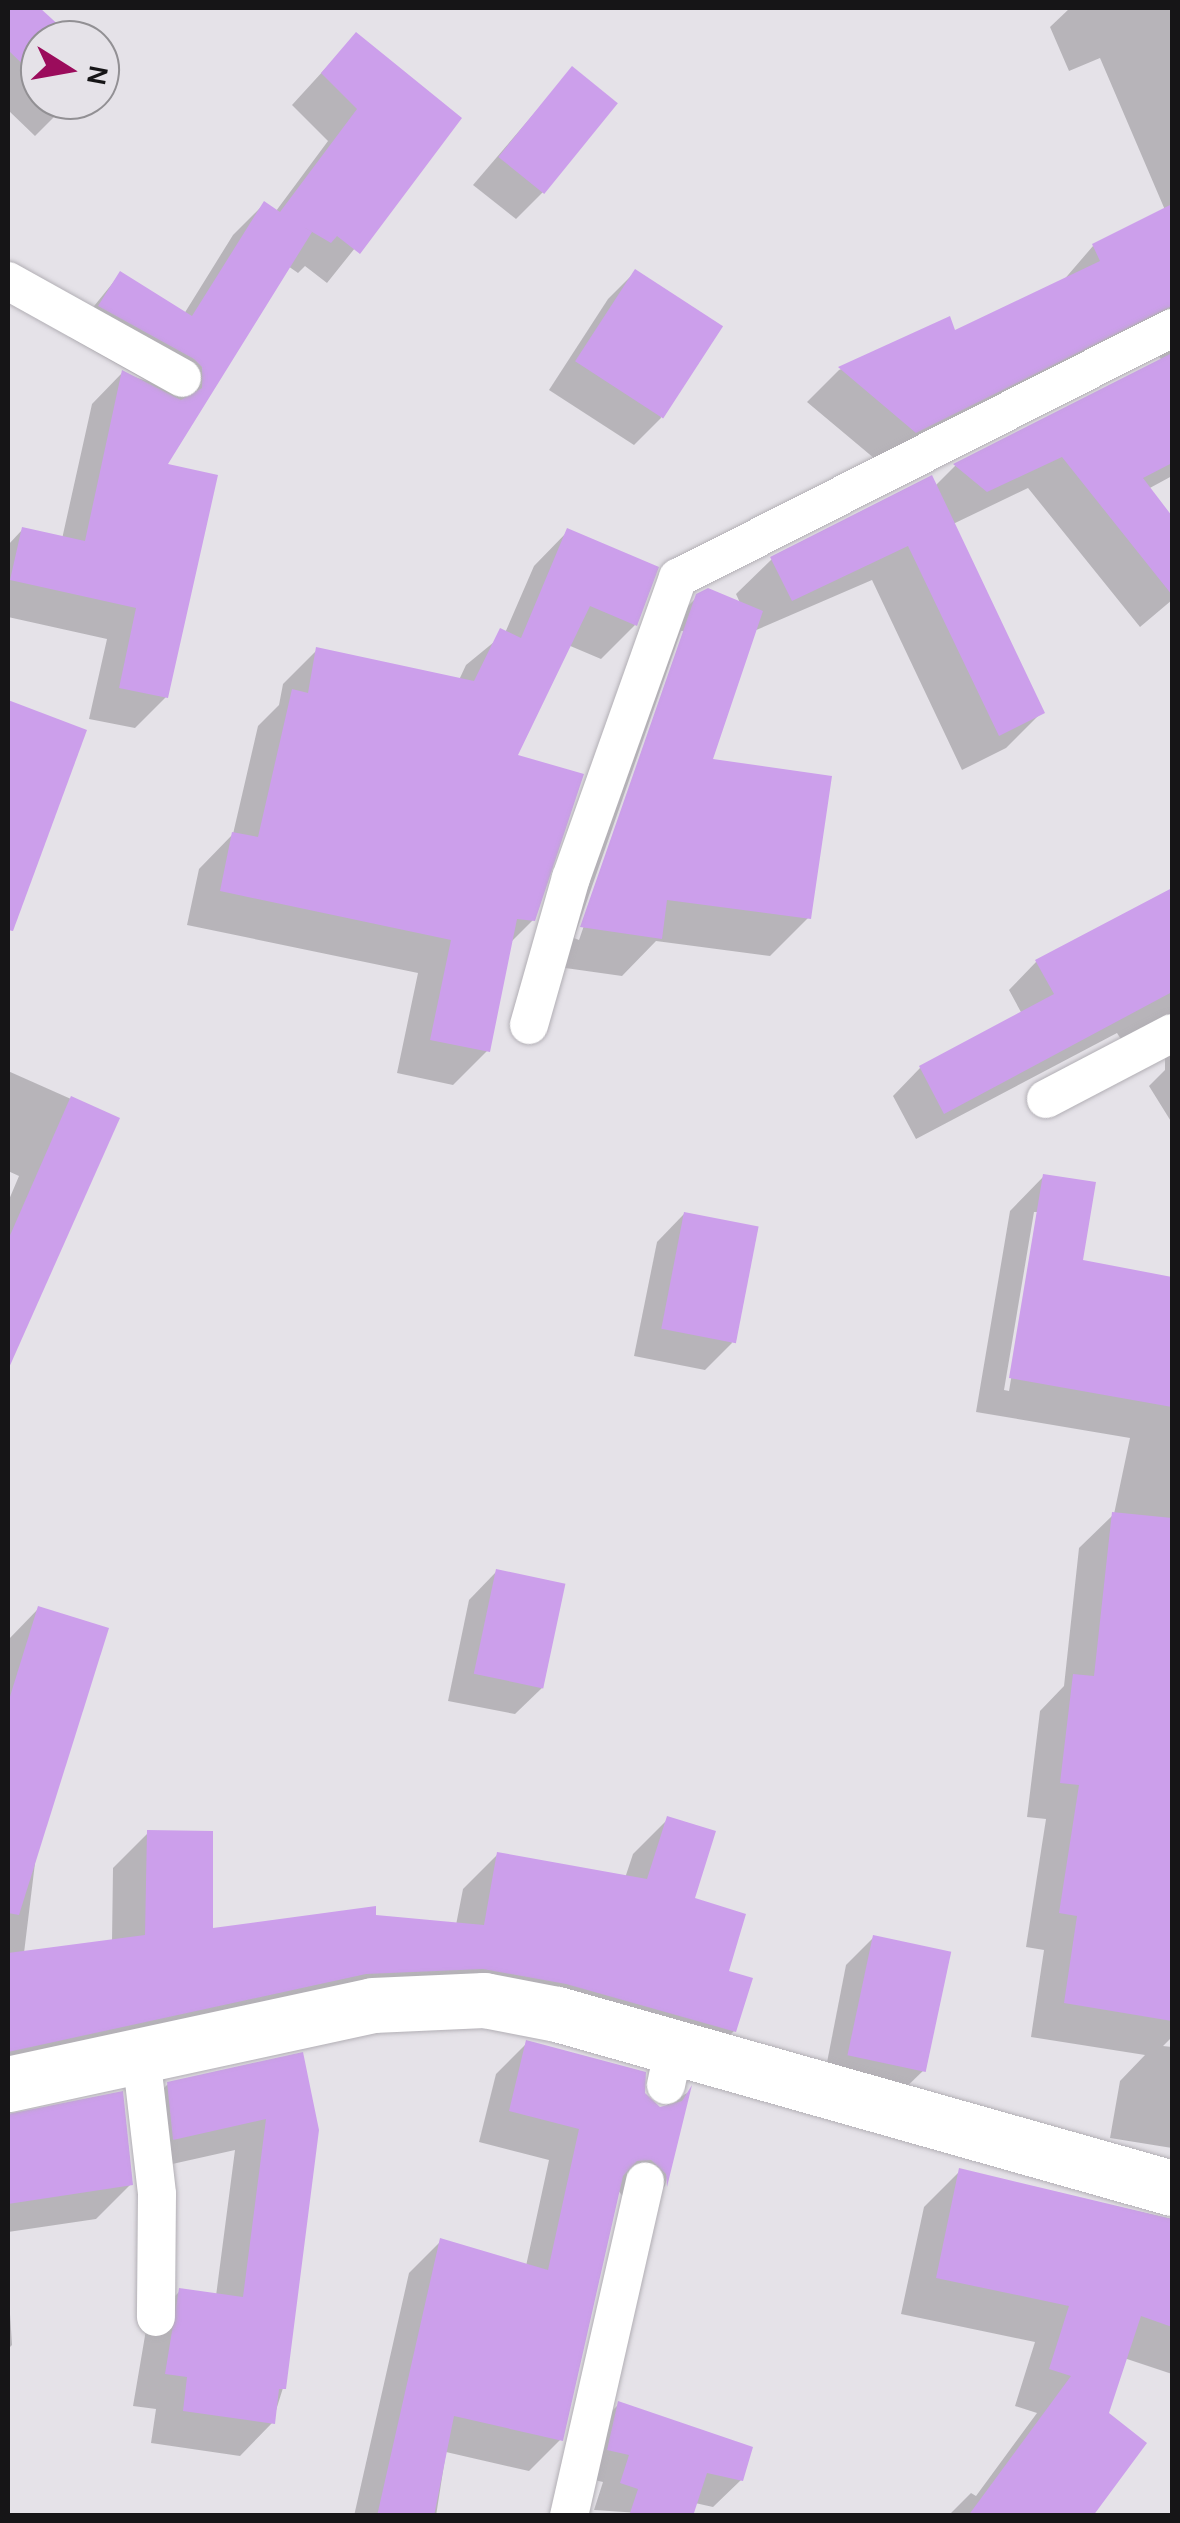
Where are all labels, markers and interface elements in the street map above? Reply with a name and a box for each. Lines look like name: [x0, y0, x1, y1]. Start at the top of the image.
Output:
north arrow: [20, 20, 120, 120]
text: N: [80, 62, 116, 88]

